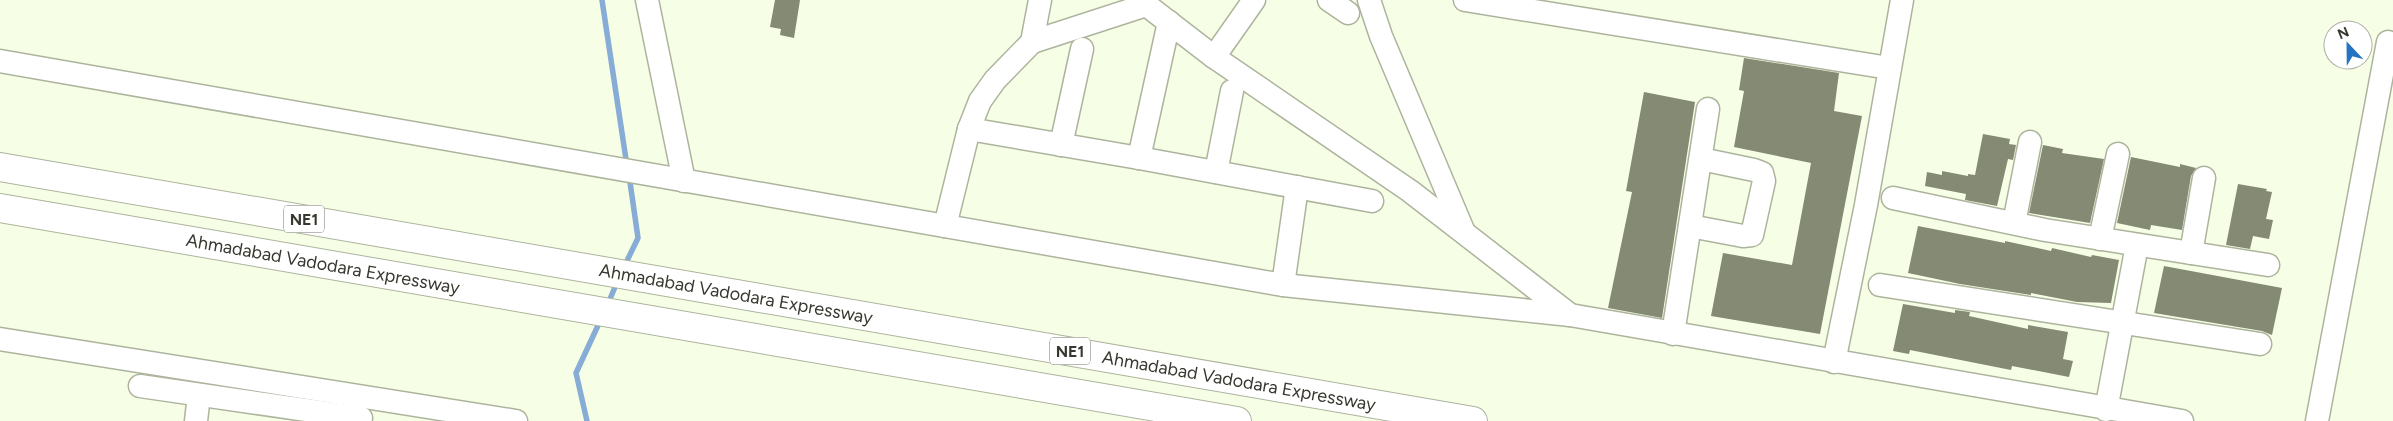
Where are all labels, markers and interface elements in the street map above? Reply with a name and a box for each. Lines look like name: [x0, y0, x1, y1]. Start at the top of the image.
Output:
north arrow: [2323, 20, 2373, 70]
text: N: [2335, 24, 2352, 43]
road number: NE1: [284, 205, 324, 232]
street label: Ahmadabad Vadodara Expressway: [184, 229, 462, 299]
street label: Ahmadabad Vadodara Expressway: [597, 259, 875, 329]
road number: NE1: [1050, 338, 1090, 364]
street label: Ahmadabad Vadodara Expressway: [1100, 346, 1378, 416]

